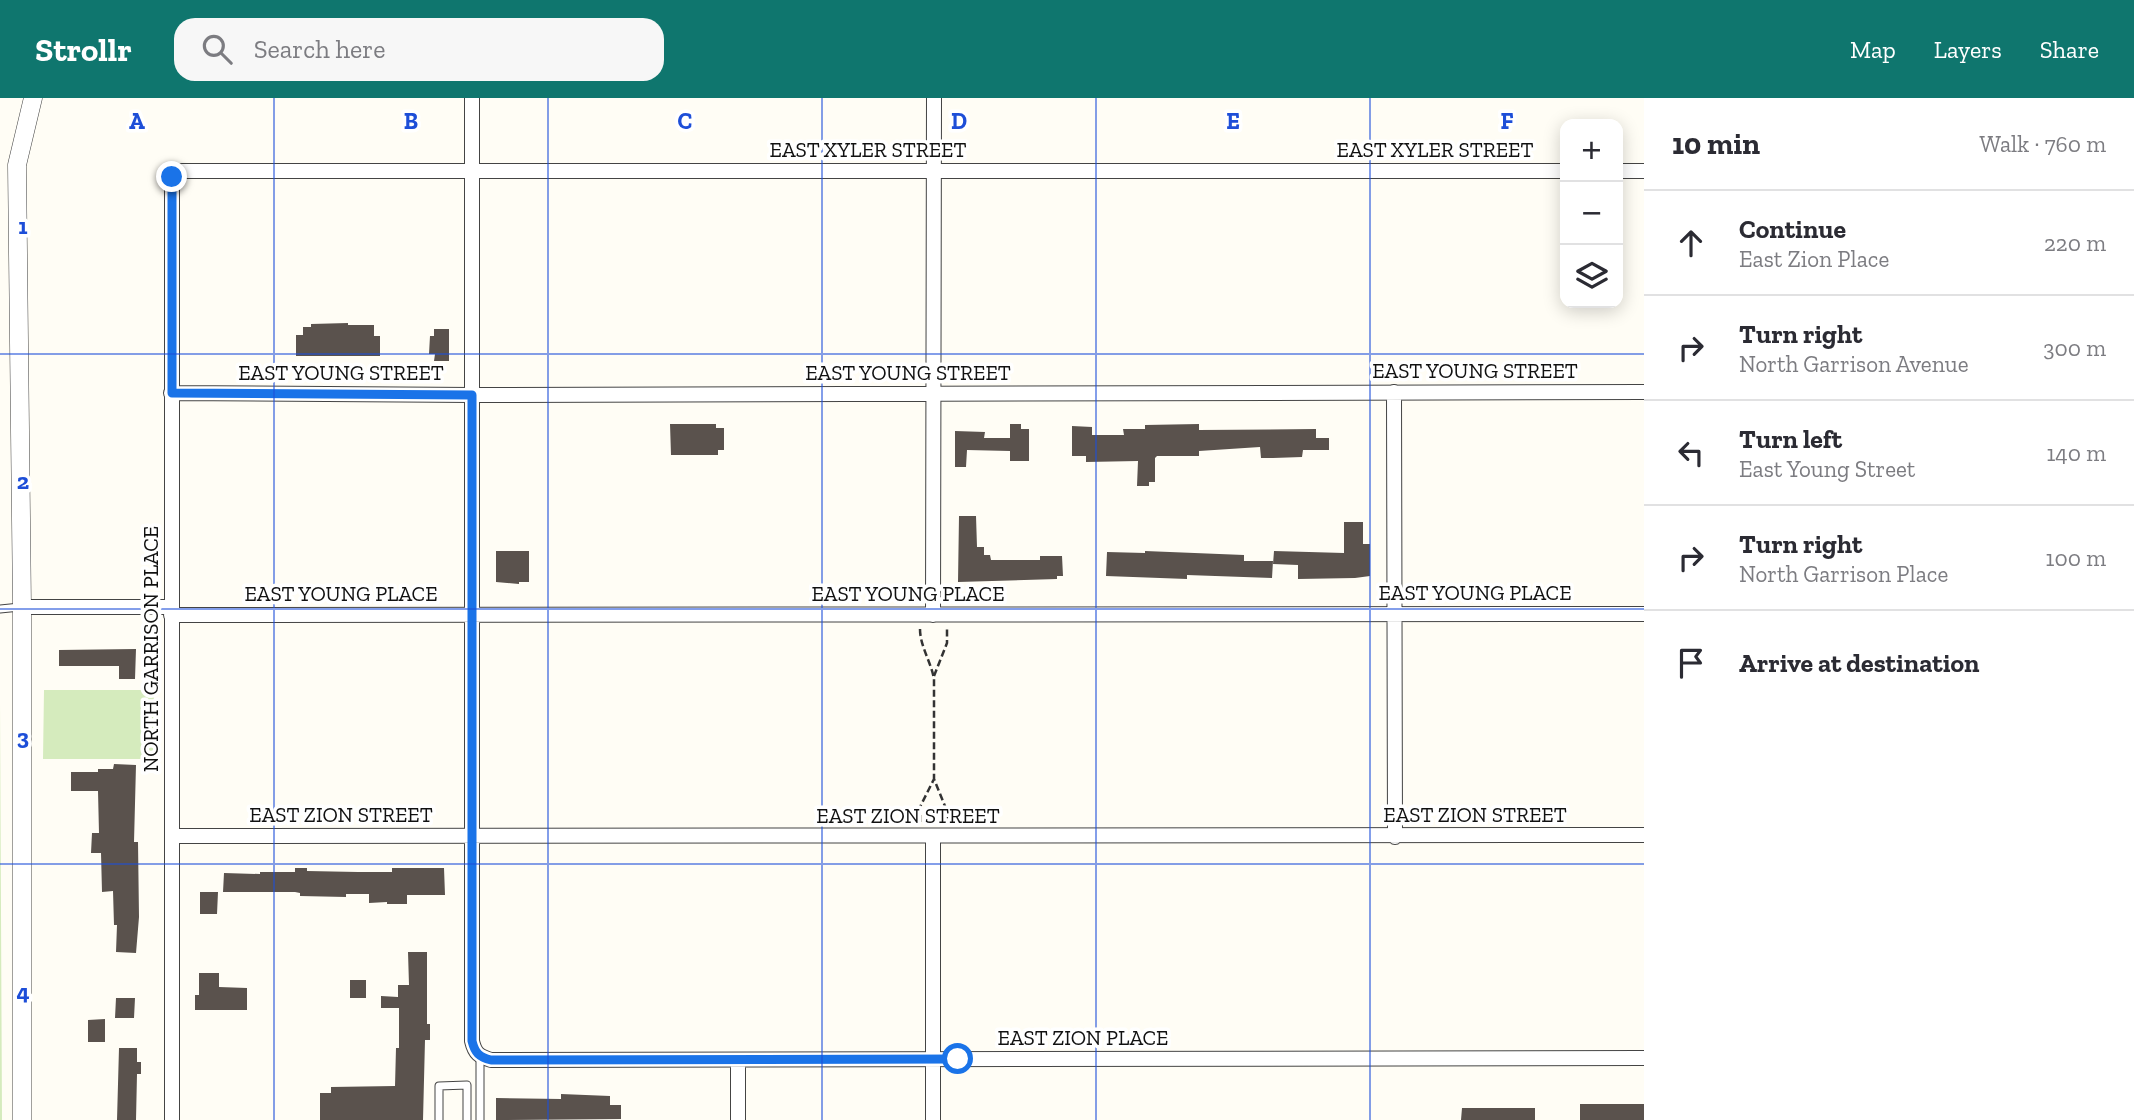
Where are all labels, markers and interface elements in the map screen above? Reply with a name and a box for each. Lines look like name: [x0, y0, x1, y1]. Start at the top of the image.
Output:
search box: [174, 18, 664, 81]
text: Strollr: [35, 30, 132, 69]
icon: search: [198, 30, 236, 68]
text: Search here: [254, 33, 385, 65]
text: Map: [1850, 35, 1896, 64]
text: Layers: [1934, 35, 2002, 64]
text: Share: [2040, 35, 2099, 64]
text: A: [129, 107, 145, 135]
text: B: [404, 107, 418, 135]
text: C: [678, 107, 692, 135]
text: D: [951, 107, 967, 135]
text: E: [1226, 107, 1240, 135]
text: F: [1500, 107, 1514, 135]
map controls: [1560, 119, 1623, 308]
button: +: [1560, 119, 1623, 182]
text: 10 min: [1672, 126, 1760, 162]
text: Walk · 760 m: [1980, 130, 2106, 158]
street label: EAST XYLER STREET: [770, 137, 966, 162]
street label: EAST XYLER STREET: [1337, 137, 1533, 162]
route end: [156, 161, 187, 192]
button: −: [1560, 182, 1623, 245]
text: 1: [18, 212, 28, 240]
text: Continue: [1739, 213, 1846, 245]
icon: ahead: [1672, 224, 1710, 262]
text: 220 m: [2044, 229, 2106, 257]
button: layers: [1560, 245, 1623, 308]
text: East Zion Place: [1739, 245, 1889, 273]
text: Turn right: [1739, 318, 1862, 350]
icon: right: [1672, 329, 1710, 367]
text: 300 m: [2043, 334, 2106, 362]
text: North Garrison Avenue: [1739, 350, 1969, 378]
street label: EAST YOUNG STREET: [1372, 358, 1578, 383]
street label: EAST YOUNG STREET: [238, 360, 444, 385]
street label: EAST YOUNG STREET: [805, 360, 1011, 385]
text: Turn left: [1739, 423, 1842, 455]
icon: left: [1672, 434, 1710, 472]
text: 140 m: [2046, 439, 2106, 467]
text: East Young Street: [1739, 455, 1915, 483]
text: 2: [17, 467, 29, 495]
street label: NORTH GARRISON PLACE: [138, 526, 163, 772]
text: Turn right: [1739, 528, 1862, 560]
icon: right: [1672, 539, 1710, 577]
text: 100 m: [2046, 544, 2106, 572]
text: North Garrison Place: [1739, 560, 1948, 588]
street label: EAST YOUNG PLACE: [1378, 580, 1572, 605]
street label: EAST YOUNG PLACE: [244, 581, 438, 606]
street label: EAST YOUNG PLACE: [811, 581, 1005, 606]
icon: arrive: [1672, 644, 1710, 682]
text: Arrive at destination: [1739, 647, 1979, 679]
text: 3: [17, 723, 29, 751]
street label: EAST ZION STREET: [249, 802, 433, 827]
street label: EAST ZION STREET: [1383, 802, 1567, 827]
street label: EAST ZION STREET: [816, 803, 1000, 828]
text: 4: [16, 978, 30, 1006]
street label: EAST ZION PLACE: [998, 1025, 1168, 1050]
route start: [942, 1043, 973, 1074]

